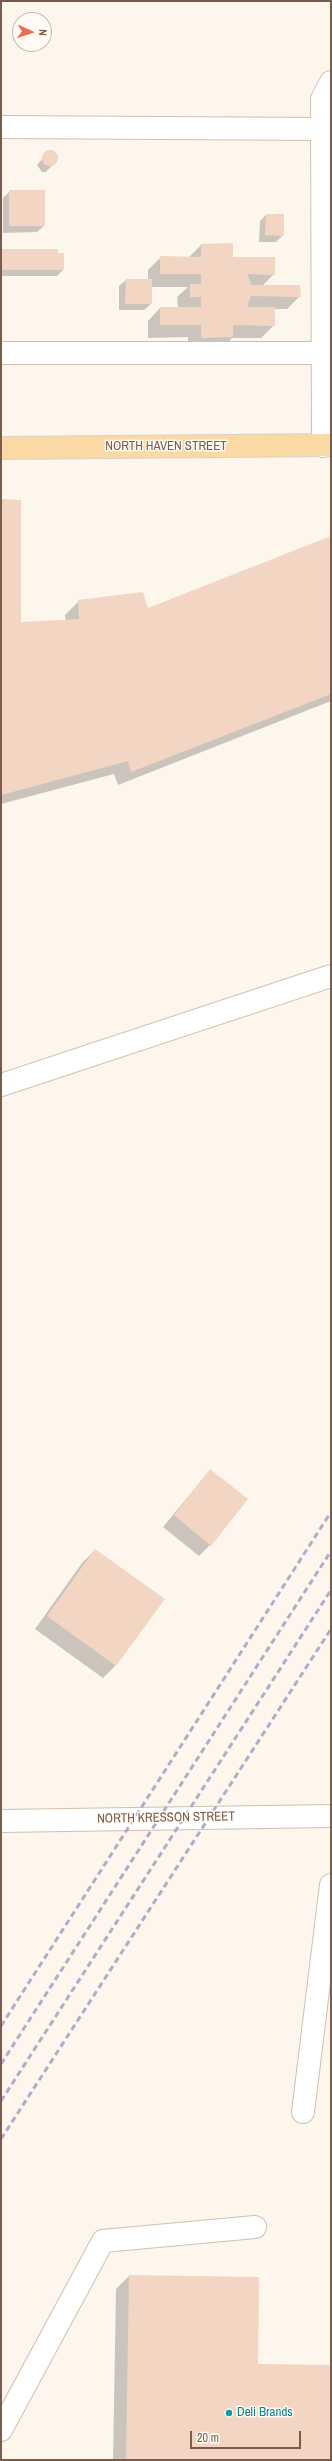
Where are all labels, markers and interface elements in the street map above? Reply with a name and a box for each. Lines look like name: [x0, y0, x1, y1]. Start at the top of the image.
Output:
north arrow: [12, 12, 52, 52]
text: N: [36, 29, 50, 36]
street label: NORTH HAVEN STREET: [105, 439, 227, 455]
street label: NORTH KRESSON STREET: [97, 1809, 235, 1827]
place label: Deli Brands: [237, 2405, 293, 2421]
marker: Deli Brands: [224, 2408, 234, 2418]
scale bar: [192, 2423, 303, 2449]
text: 20 m: [197, 2430, 219, 2446]

